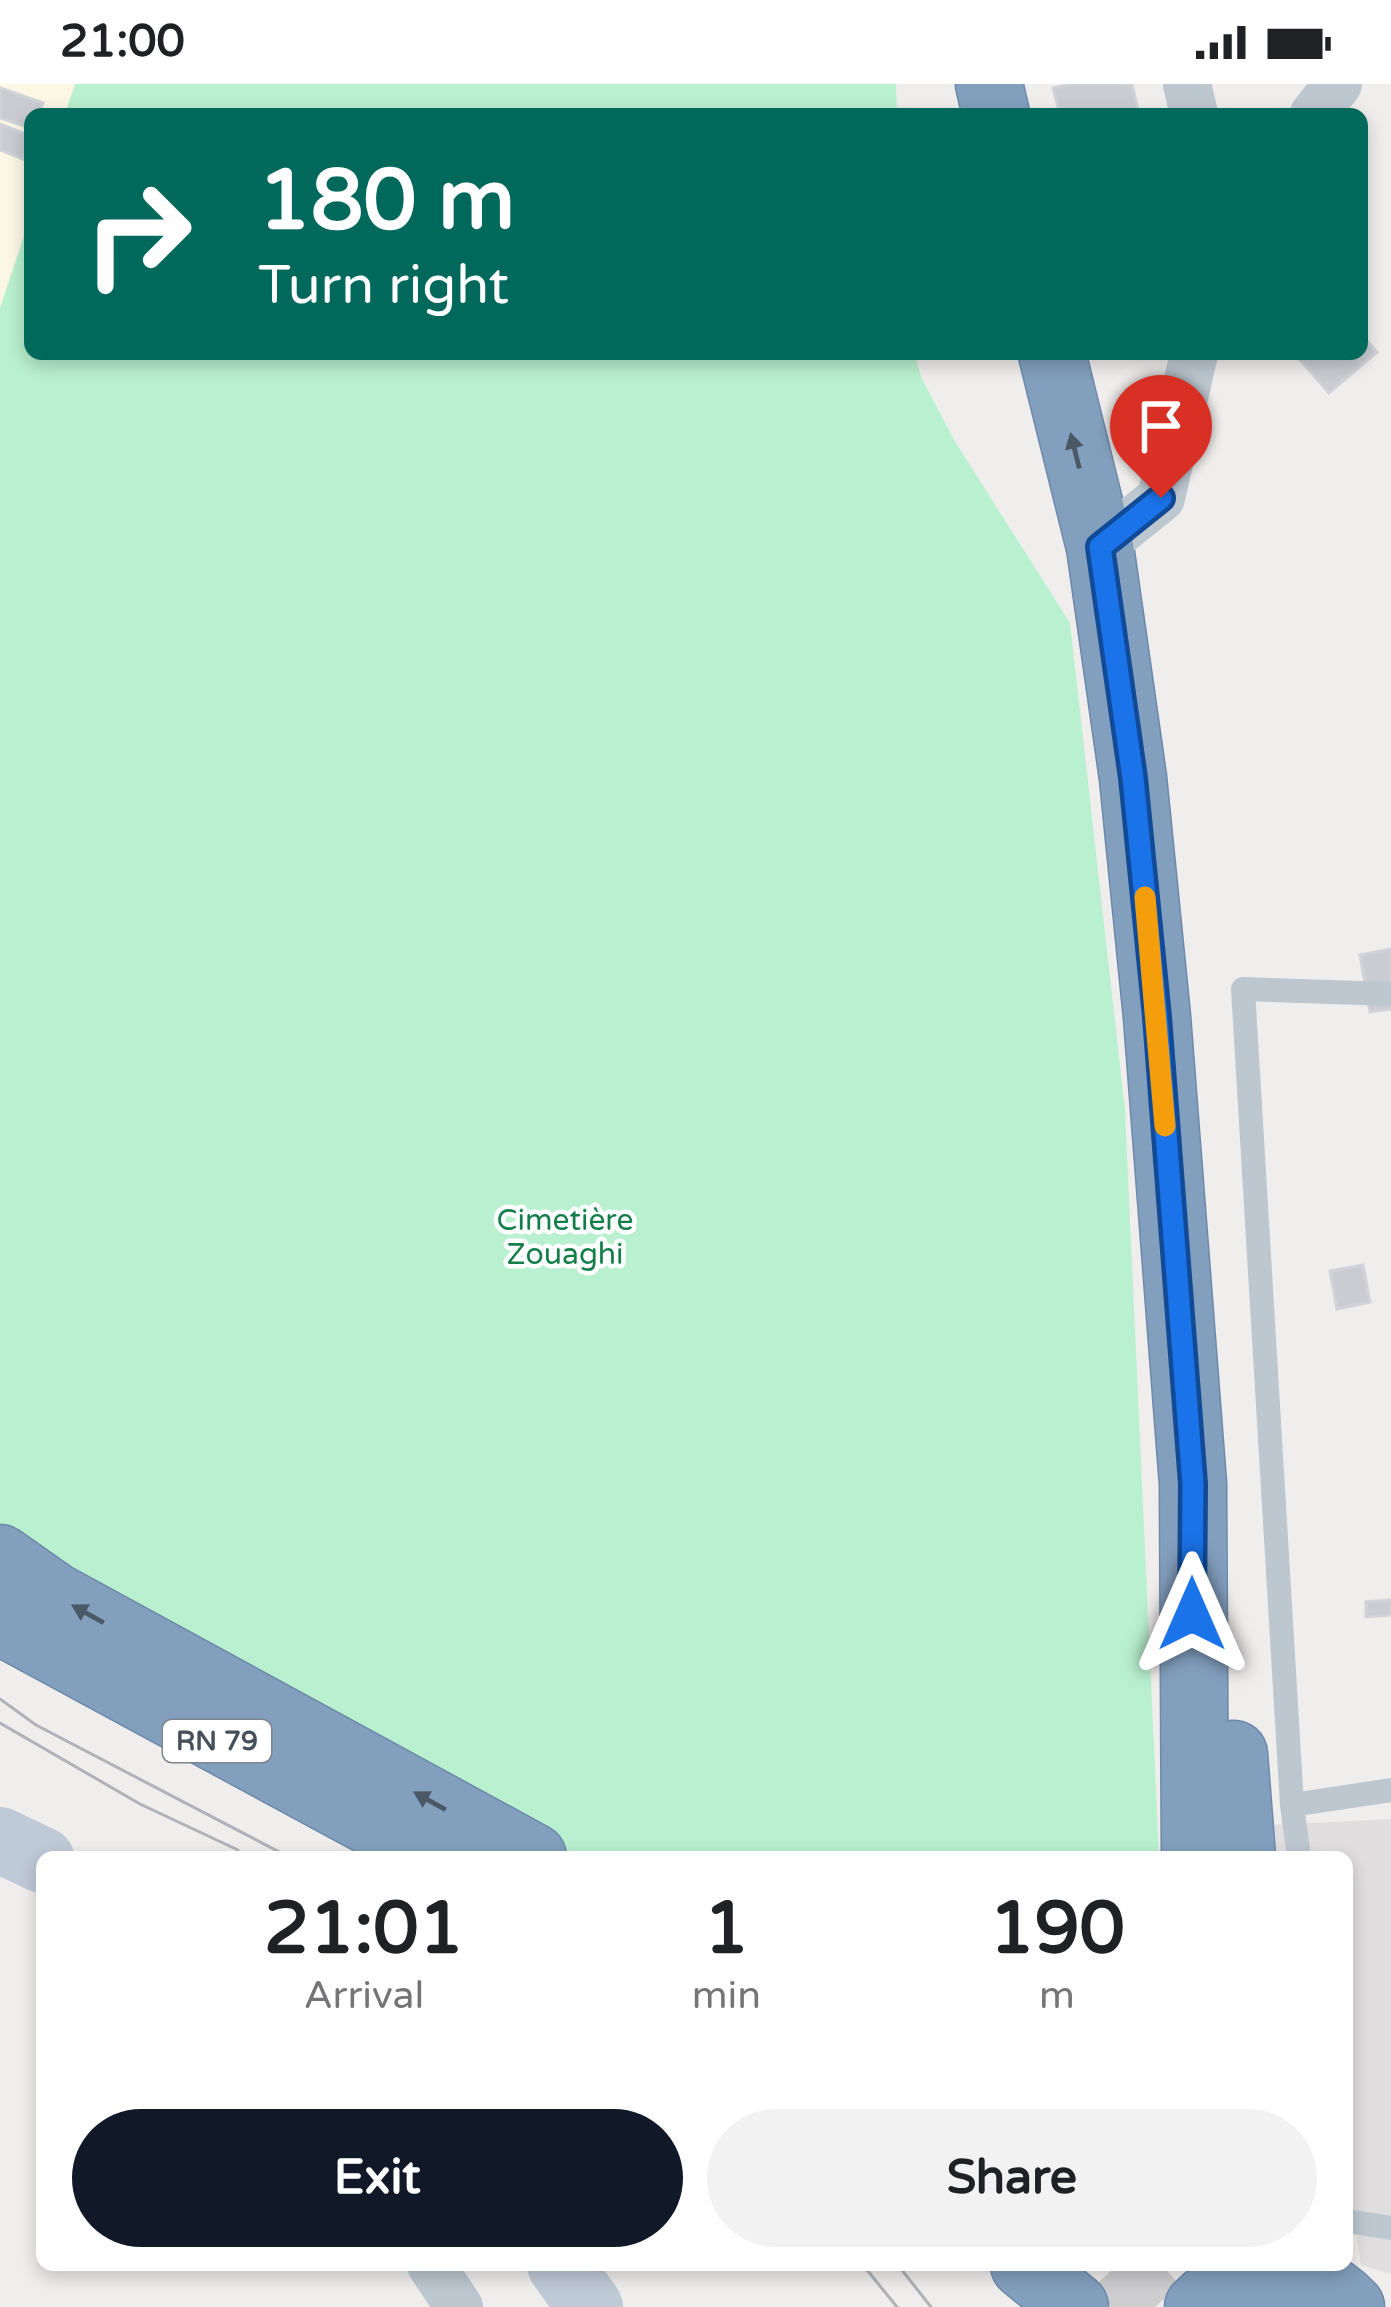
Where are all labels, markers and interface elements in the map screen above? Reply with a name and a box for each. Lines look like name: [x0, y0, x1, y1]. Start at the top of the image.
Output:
text: 21:00: [60, 15, 185, 69]
text: 180 m: [258, 151, 515, 252]
icon: right: [60, 156, 216, 312]
text: Turn right: [258, 253, 509, 318]
pin: [1110, 375, 1212, 498]
icon: arrive: [1128, 393, 1194, 459]
one-way arrow: [1065, 432, 1084, 469]
park label: Cimetière Zouaghi: [497, 1202, 633, 1273]
position arrow: [1129, 1551, 1255, 1677]
one-way arrow: [71, 1604, 105, 1625]
road number: RN 79: [163, 1720, 271, 1762]
one-way arrow: [413, 1791, 448, 1812]
text: 21:01: [264, 1886, 464, 1973]
text: 1: [704, 1886, 749, 1973]
text: 190: [989, 1886, 1125, 1973]
text: Arrival: [304, 1972, 424, 2019]
text: min: [692, 1972, 761, 2019]
text: m: [1039, 1972, 1075, 2019]
button: Exit: [72, 2109, 683, 2247]
button: Share: [707, 2109, 1317, 2247]

